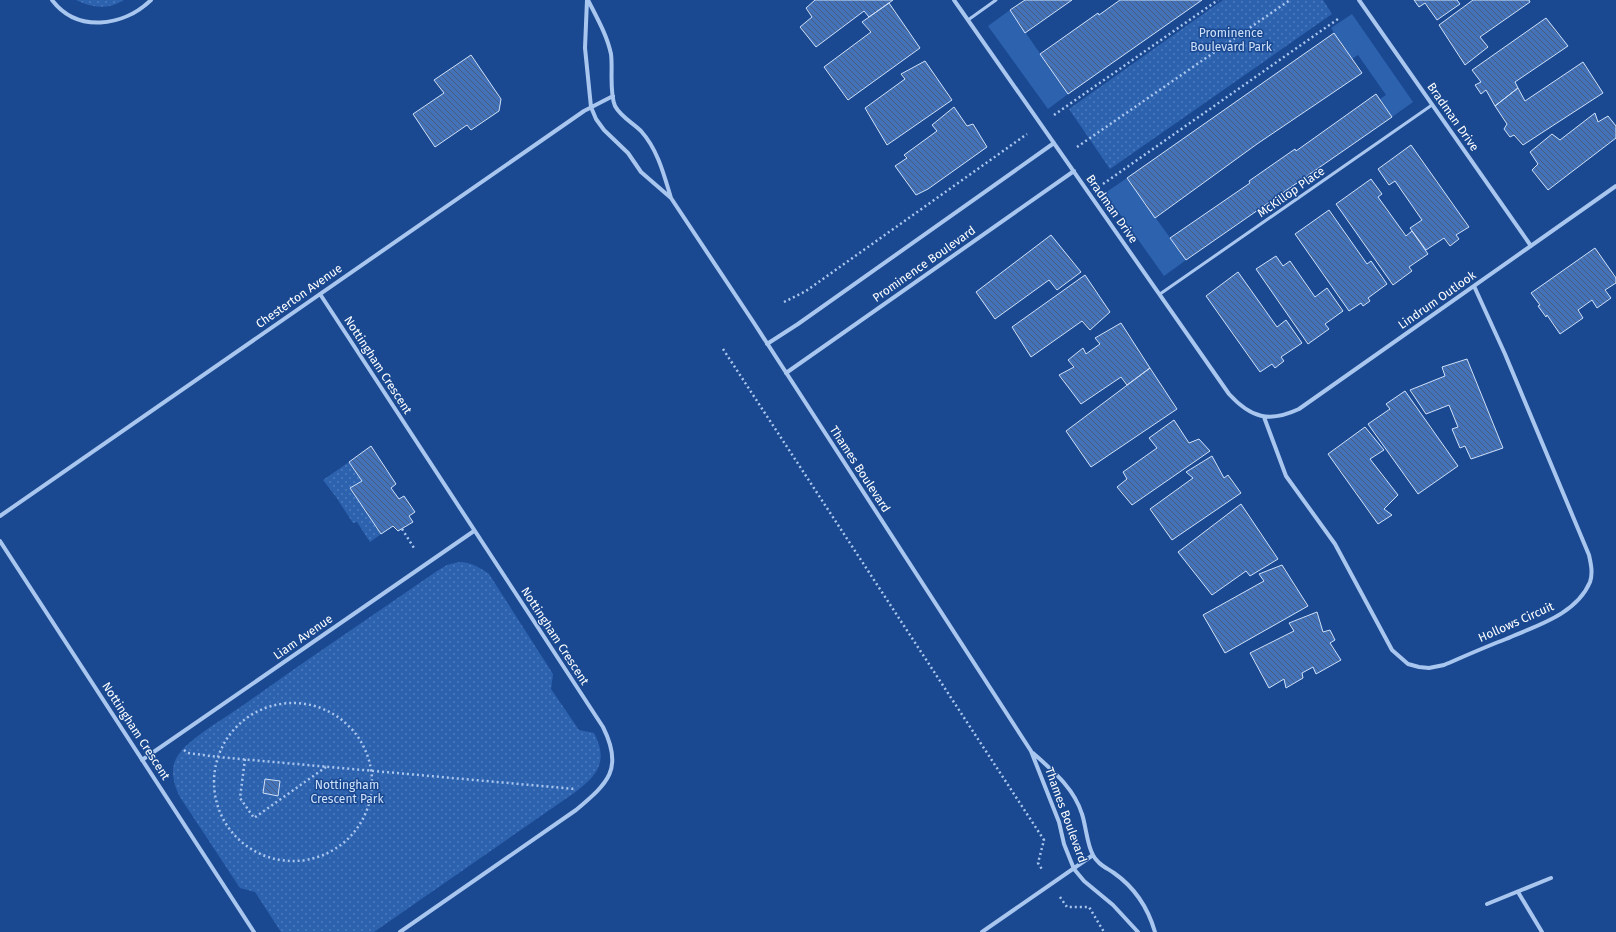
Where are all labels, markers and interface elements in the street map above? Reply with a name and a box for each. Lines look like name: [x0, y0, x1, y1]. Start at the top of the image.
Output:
park label: Prominence Boulevard Park: [1190, 26, 1273, 54]
street label: Bradman Drive: [1424, 80, 1482, 154]
street label: McKillop Place: [1255, 164, 1327, 220]
street label: Bradman Drive: [1083, 172, 1141, 246]
street label: Prominence Boulevard: [870, 223, 978, 305]
street label: Chesterton Avenue: [253, 261, 345, 331]
street label: Lindrum Outlook: [1395, 267, 1479, 332]
street label: Nottingham Crescent: [341, 313, 415, 417]
street label: Thames Boulevard: [827, 423, 893, 515]
street label: Nottingham Crescent: [518, 584, 592, 688]
street label: Hollows Circuit: [1476, 599, 1557, 645]
street label: Liam Avenue: [271, 611, 335, 663]
street label: Nottingham Crescent: [99, 679, 173, 783]
street label: Thames Boulevard: [1042, 765, 1090, 865]
park label: Nottingham Crescent Park: [310, 778, 384, 806]

